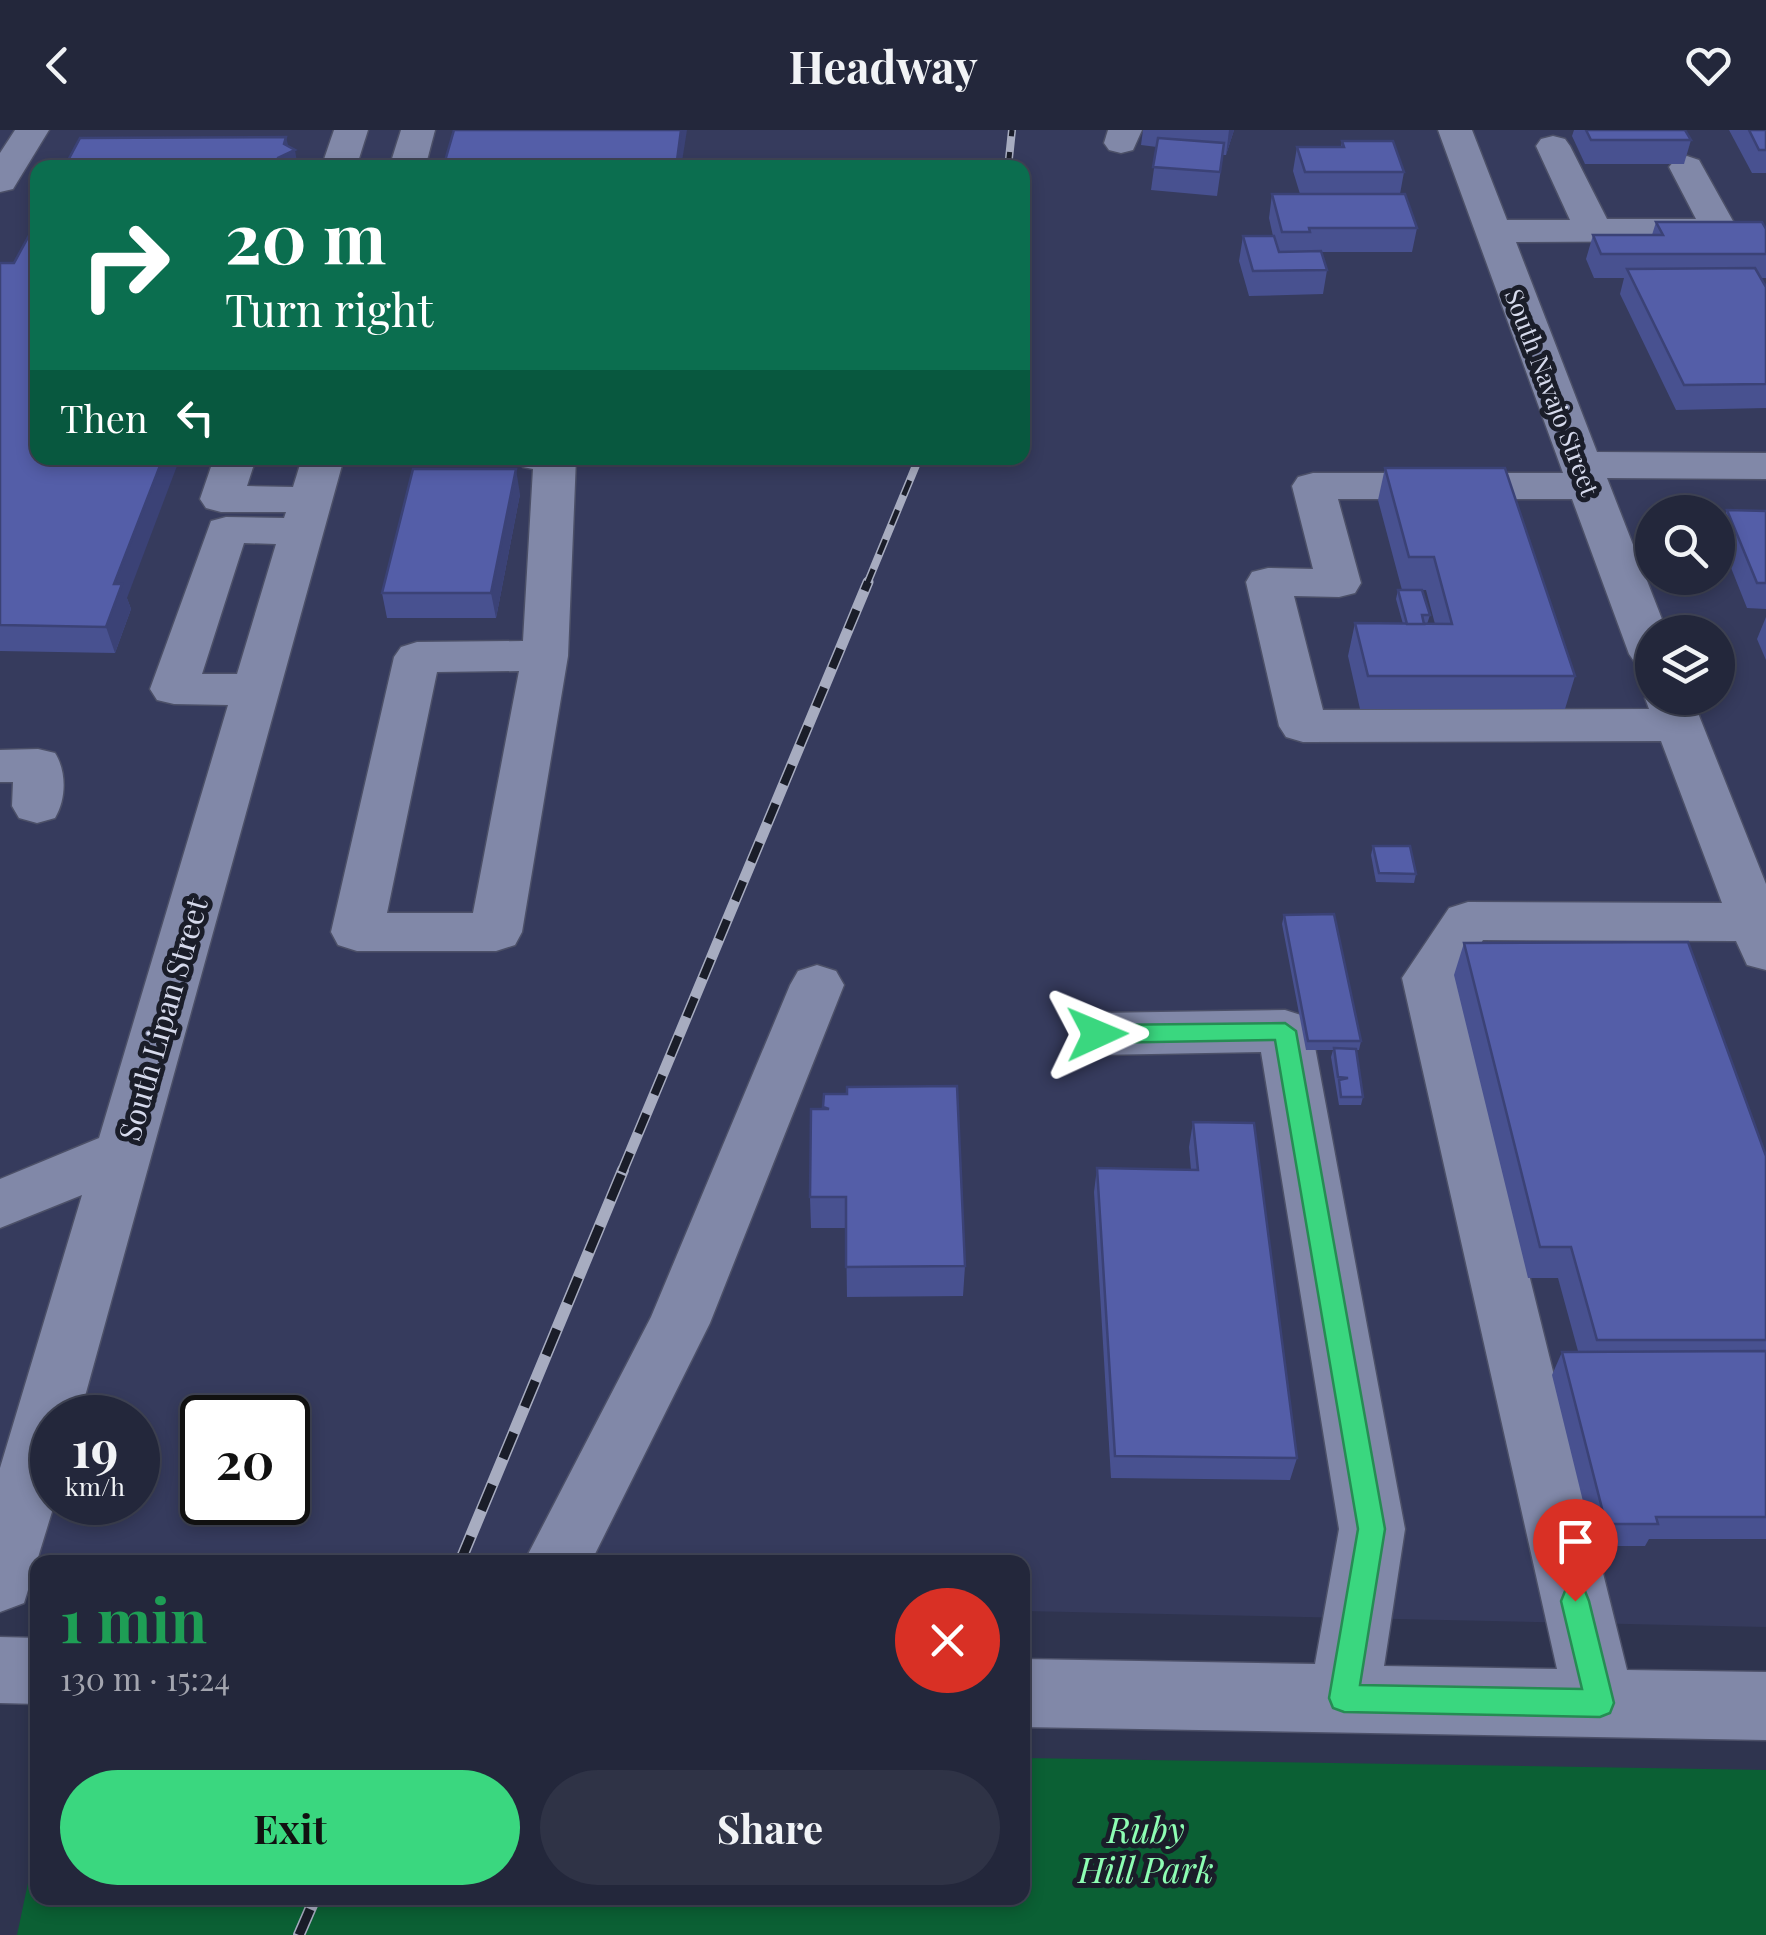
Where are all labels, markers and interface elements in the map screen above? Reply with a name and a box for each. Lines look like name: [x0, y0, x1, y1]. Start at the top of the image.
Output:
text: Headway: [788, 35, 978, 95]
icon: back: [30, 38, 85, 93]
icon: heart: [1681, 38, 1736, 93]
text: 20 m: [225, 188, 386, 282]
icon: right: [60, 200, 190, 330]
text: Turn right: [225, 278, 433, 338]
street label: South Navajo Street: [1498, 284, 1608, 501]
icon: left: [168, 390, 223, 445]
text: Then: [60, 392, 148, 443]
map controls: [1635, 495, 1735, 715]
button: search: [1635, 495, 1735, 595]
button: layers: [1635, 615, 1735, 715]
street label: South Lipan Street: [108, 893, 216, 1145]
position arrow: [1045, 982, 1149, 1086]
speed limit sign: 20: [180, 1395, 310, 1525]
text: 19: [72, 1414, 118, 1481]
text: km/h: [65, 1469, 125, 1502]
pin: [1533, 1499, 1618, 1602]
icon: arrive: [1548, 1514, 1603, 1569]
text: 1 min: [60, 1578, 207, 1658]
button: close: [895, 1588, 1000, 1693]
text: 130 m · 15:24: [60, 1656, 230, 1699]
button: Exit: [60, 1770, 520, 1885]
button: Share: [540, 1770, 1000, 1885]
park label: Ruby Hill Park: [1076, 1805, 1214, 1892]

